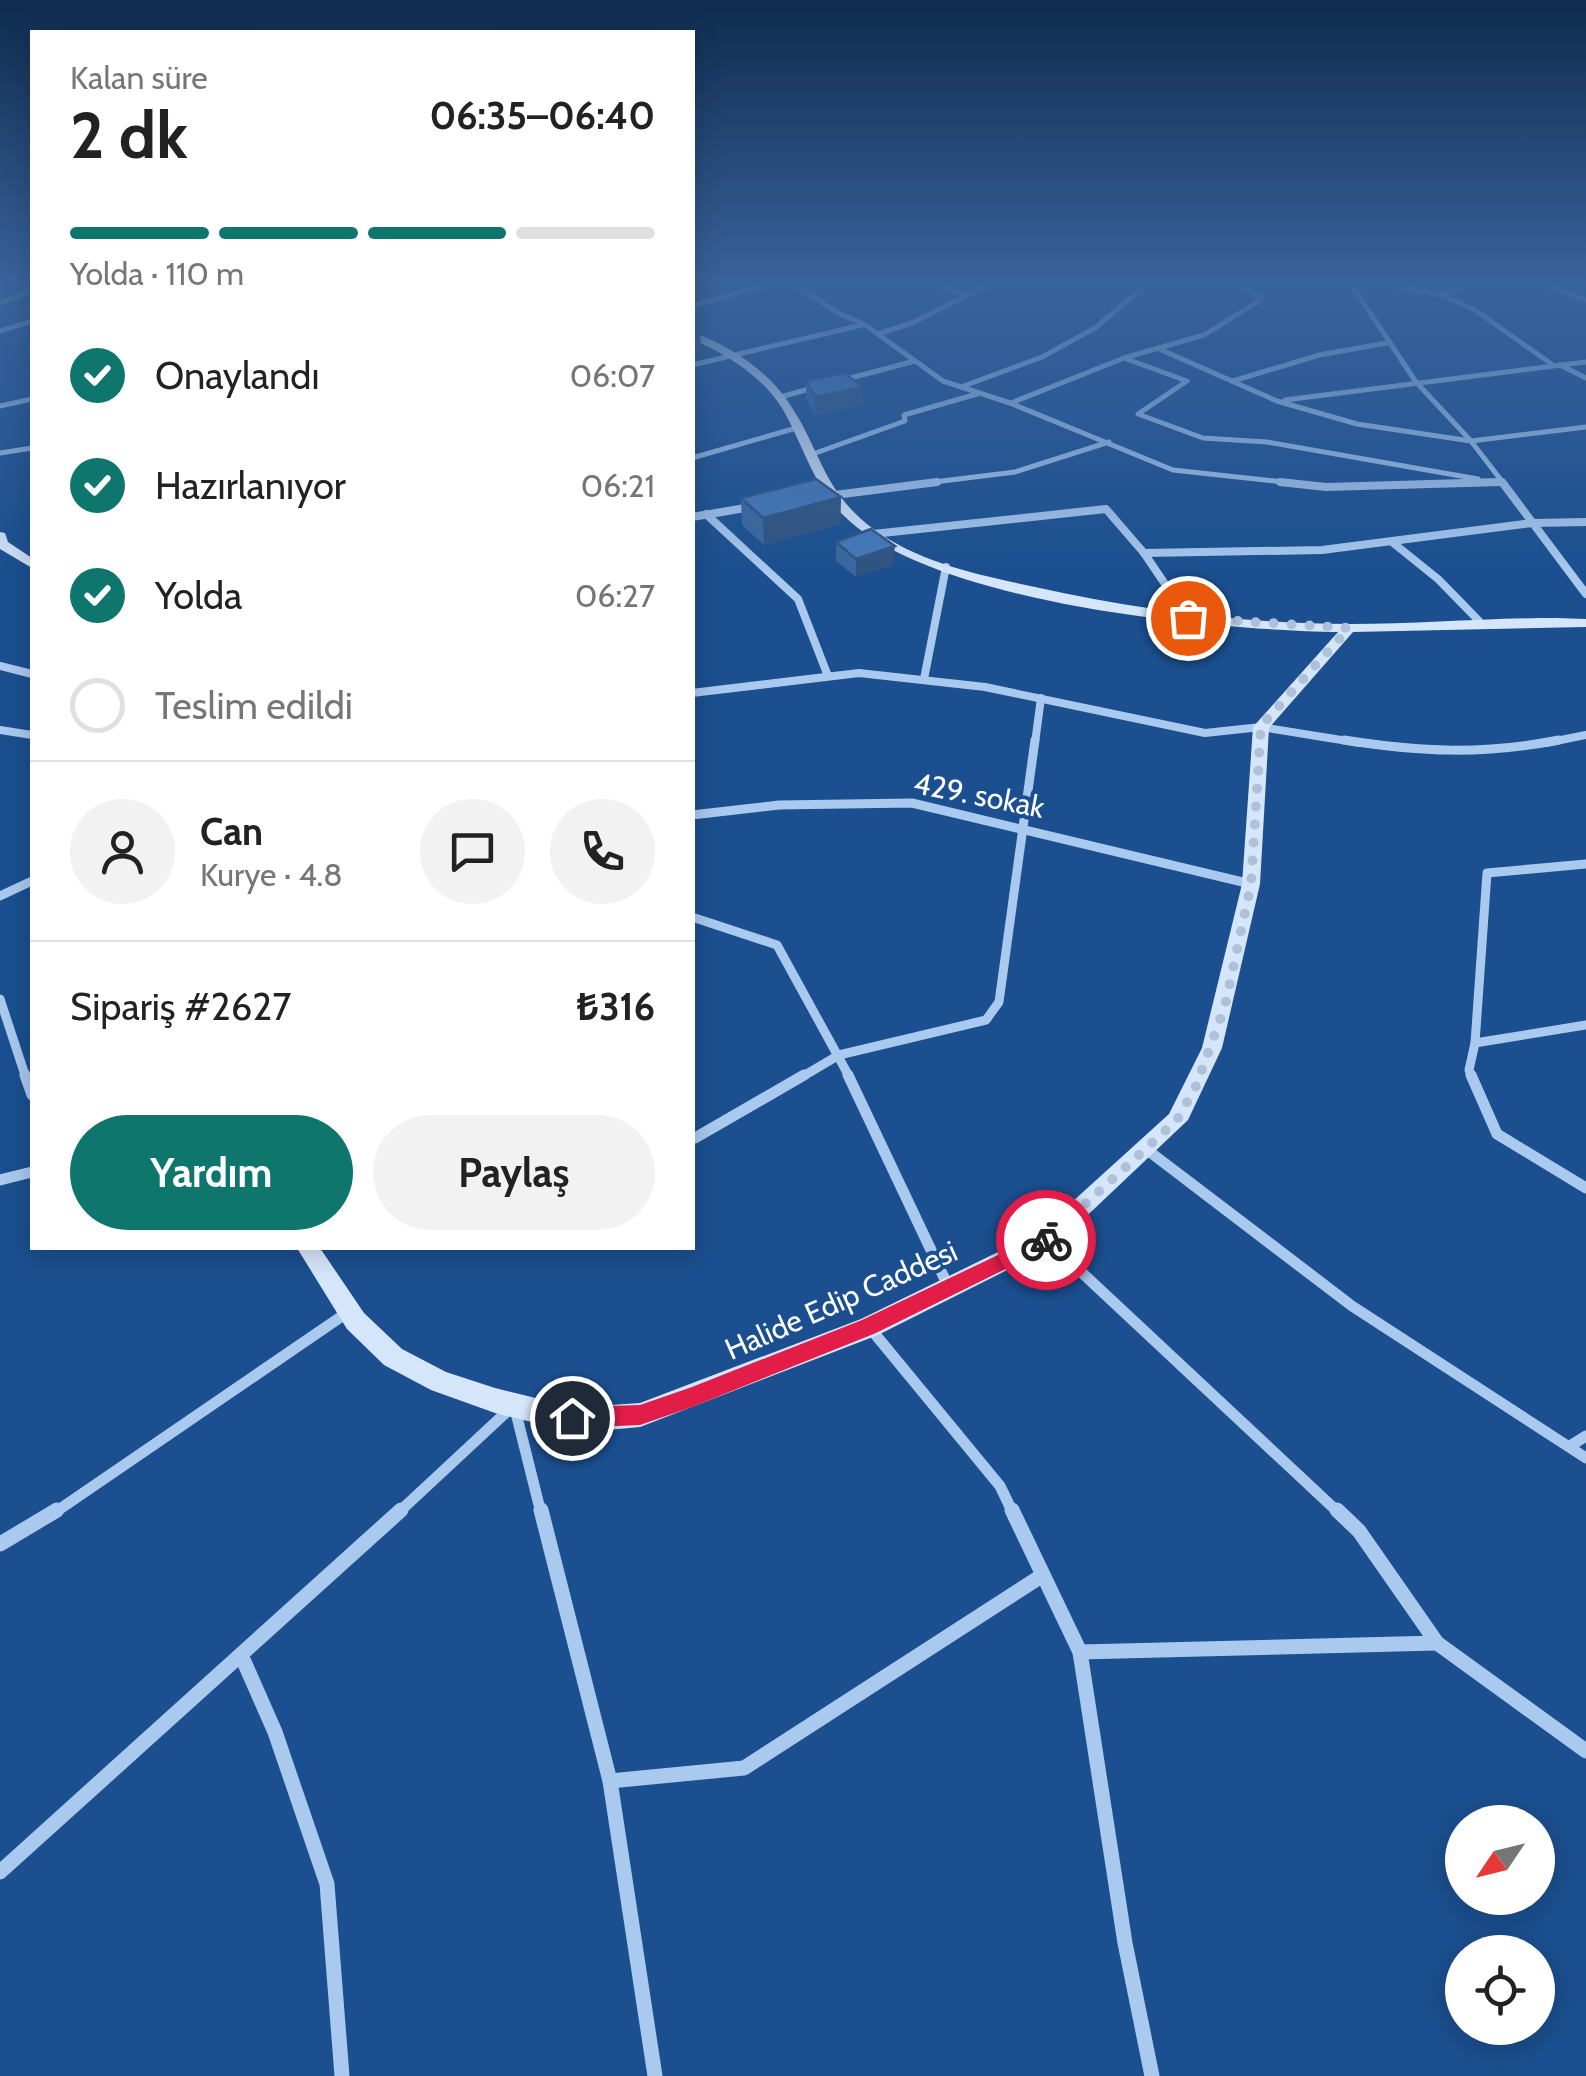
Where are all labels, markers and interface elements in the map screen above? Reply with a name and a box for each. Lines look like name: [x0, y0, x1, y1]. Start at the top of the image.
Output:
text: Kalan süre: [70, 58, 208, 97]
text: 06:35–06:40: [429, 92, 655, 139]
text: 2 dk: [70, 95, 188, 174]
text: Yolda · 110 m: [70, 254, 244, 293]
icon: check: [70, 348, 125, 403]
text: Onaylandı: [155, 352, 320, 399]
text: 06:07: [570, 356, 655, 395]
icon: check: [70, 458, 125, 513]
text: Hazırlanıyor: [155, 462, 346, 509]
text: 06:21: [581, 466, 655, 505]
icon: check: [70, 568, 125, 623]
text: Yolda: [155, 572, 242, 619]
text: 06:27: [575, 576, 655, 615]
pin: [1146, 576, 1231, 661]
icon: bag: [1161, 591, 1216, 646]
text: Teslim edildi: [155, 682, 353, 729]
street label: 429. sokak: [910, 764, 1048, 826]
button: person: [70, 799, 175, 904]
button: chat: [420, 799, 525, 904]
button: phone: [550, 799, 655, 904]
text: Can: [200, 808, 263, 855]
text: Kurye · 4.8: [200, 855, 343, 894]
text: Sipariş #2627: [70, 983, 291, 1030]
text: ₺316: [577, 983, 655, 1030]
button: Yardım: [70, 1115, 353, 1230]
button: Paylaş: [373, 1115, 655, 1230]
courier: [996, 1190, 1096, 1290]
icon: bike: [1019, 1213, 1074, 1268]
street label: Halide Edip Caddesi: [719, 1232, 963, 1368]
pin: [530, 1376, 615, 1461]
icon: home: [545, 1391, 600, 1446]
north arrow: [1445, 1805, 1555, 1915]
map controls: [1445, 1805, 1555, 2045]
button: locate: [1445, 1935, 1555, 2045]

